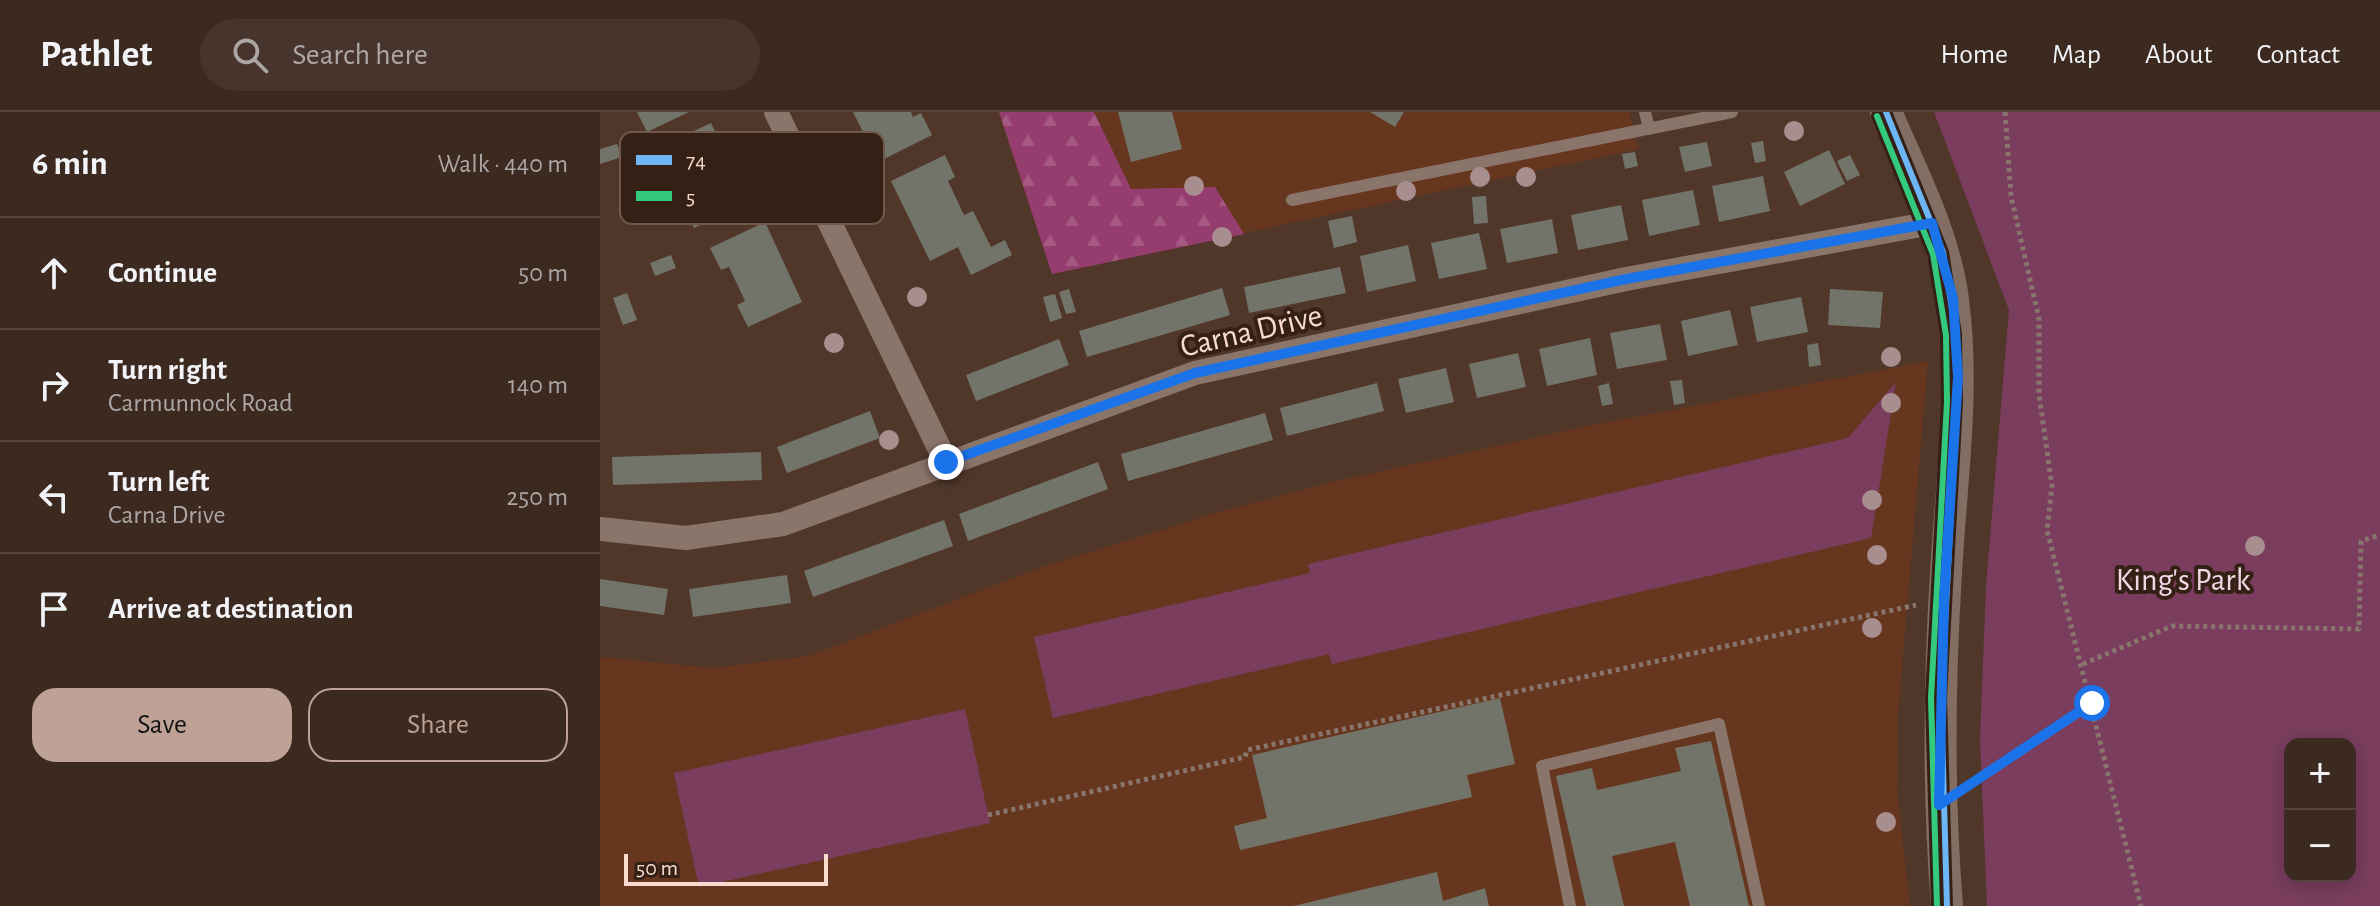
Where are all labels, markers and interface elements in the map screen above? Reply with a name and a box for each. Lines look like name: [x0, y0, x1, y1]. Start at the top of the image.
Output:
search box: [200, 19, 760, 91]
icon: search: [228, 33, 272, 77]
text: Pathlet: [40, 36, 152, 74]
text: Search here: [292, 40, 428, 70]
text: Home: [1941, 41, 2008, 69]
text: Map: [2052, 41, 2101, 69]
text: About: [2145, 41, 2213, 69]
text: Contact: [2257, 41, 2340, 69]
legend: [620, 132, 884, 224]
text: 6 min: [32, 147, 108, 181]
text: 74: [686, 150, 706, 172]
text: Walk · 440 m: [438, 151, 568, 177]
text: 5: [686, 186, 695, 208]
icon: ahead: [32, 251, 76, 295]
text: Continue: [108, 258, 217, 288]
text: 50 m: [518, 260, 568, 286]
street label: Carna Drive: [1177, 299, 1325, 363]
text: Turn right: [108, 355, 227, 385]
icon: right: [32, 363, 76, 407]
text: 140 m: [508, 372, 568, 398]
text: Carmunnock Road: [108, 390, 293, 416]
route end: [928, 444, 964, 480]
text: Turn left: [108, 467, 209, 497]
icon: left: [32, 475, 76, 519]
text: 250 m: [506, 484, 568, 510]
text: Carna Drive: [108, 502, 225, 528]
park label: King's Park: [2116, 564, 2251, 596]
icon: arrive: [32, 587, 76, 631]
text: Arrive at destination: [108, 594, 354, 624]
route start: [2074, 685, 2110, 721]
button: Save: [32, 688, 292, 762]
button: Share: [308, 688, 568, 762]
map controls: [2284, 738, 2356, 882]
button: +: [2284, 738, 2356, 810]
button: −: [2284, 810, 2356, 882]
scale bar: [624, 850, 828, 886]
text: 50 m: [636, 857, 678, 879]

